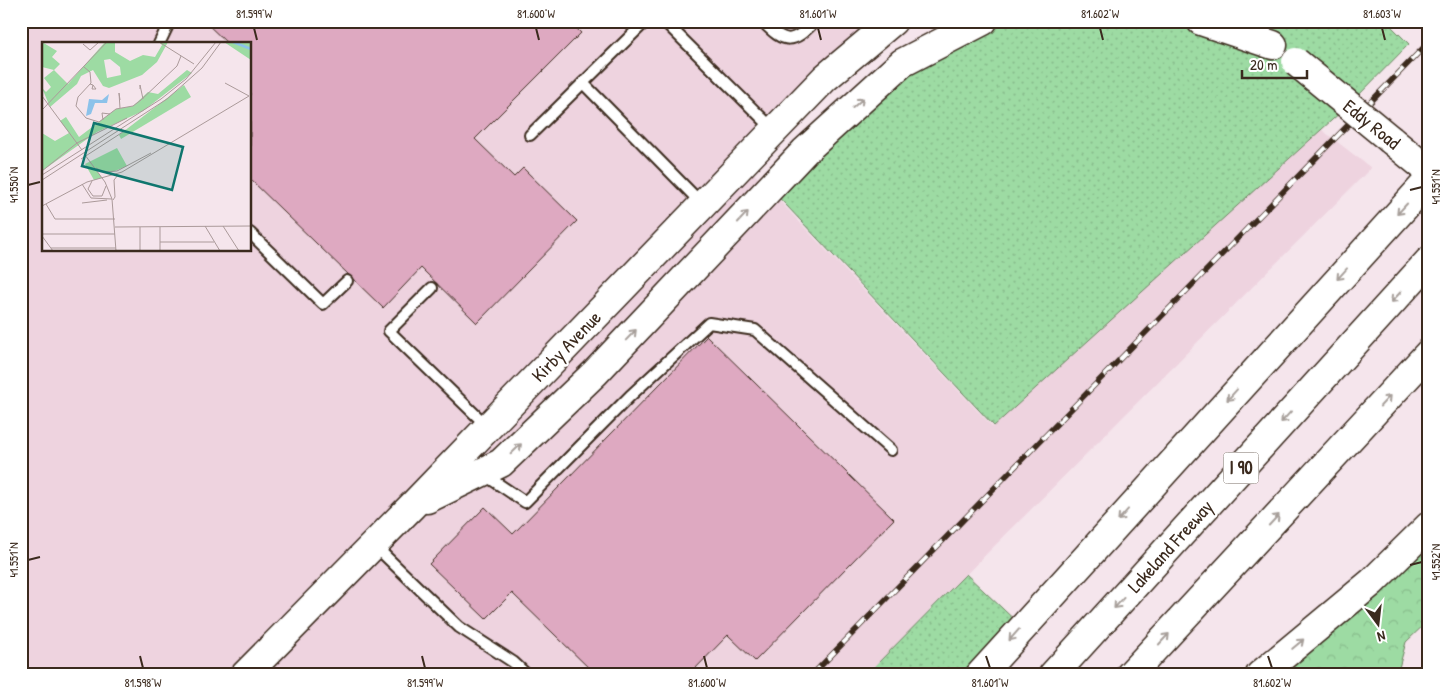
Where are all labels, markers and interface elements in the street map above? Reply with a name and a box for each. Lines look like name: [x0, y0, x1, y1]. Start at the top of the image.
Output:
text: 81.599°W: [236, 5, 273, 22]
text: 81.600°W: [517, 5, 556, 22]
text: 81.601°W: [800, 5, 837, 22]
text: 81.602°W: [1081, 5, 1120, 22]
text: 81.603°W: [1363, 5, 1402, 22]
inset map: [42, 42, 251, 251]
scale bar: [1242, 48, 1308, 80]
text: 20 m: [1250, 54, 1277, 75]
street label: Eddy Road: [1338, 93, 1407, 155]
one-way arrow: [852, 97, 865, 109]
text: 41.550°N: [5, 167, 22, 203]
text: 41.551°N: [1427, 169, 1444, 205]
one-way arrow: [1396, 202, 1408, 215]
one-way arrow: [737, 211, 749, 224]
one-way arrow: [1336, 268, 1347, 281]
one-way arrow: [1390, 291, 1402, 304]
street label: Kirby Avenue: [525, 304, 607, 387]
one-way arrow: [625, 329, 637, 341]
one-way arrow: [1226, 388, 1238, 401]
one-way arrow: [1379, 394, 1391, 407]
one-way arrow: [1280, 411, 1292, 424]
one-way arrow: [509, 443, 522, 455]
road number: I 90: [1224, 452, 1258, 483]
street label: Lakeland Freeway: [1121, 494, 1219, 598]
one-way arrow: [1117, 509, 1129, 521]
one-way arrow: [1268, 514, 1280, 526]
text: 41.551°N: [5, 542, 22, 578]
text: 41.552°N: [1427, 544, 1444, 580]
one-way arrow: [1113, 597, 1125, 610]
north arrow: [1352, 598, 1402, 648]
text: N: [1375, 627, 1388, 647]
one-way arrow: [1008, 629, 1020, 642]
one-way arrow: [1158, 633, 1170, 645]
one-way arrow: [1291, 638, 1304, 649]
text: 81.598°W: [125, 674, 162, 691]
text: 81.599°W: [407, 674, 444, 691]
text: 81.600°W: [688, 674, 727, 691]
text: 81.601°W: [972, 674, 1009, 691]
text: 81.602°W: [1253, 674, 1292, 691]

